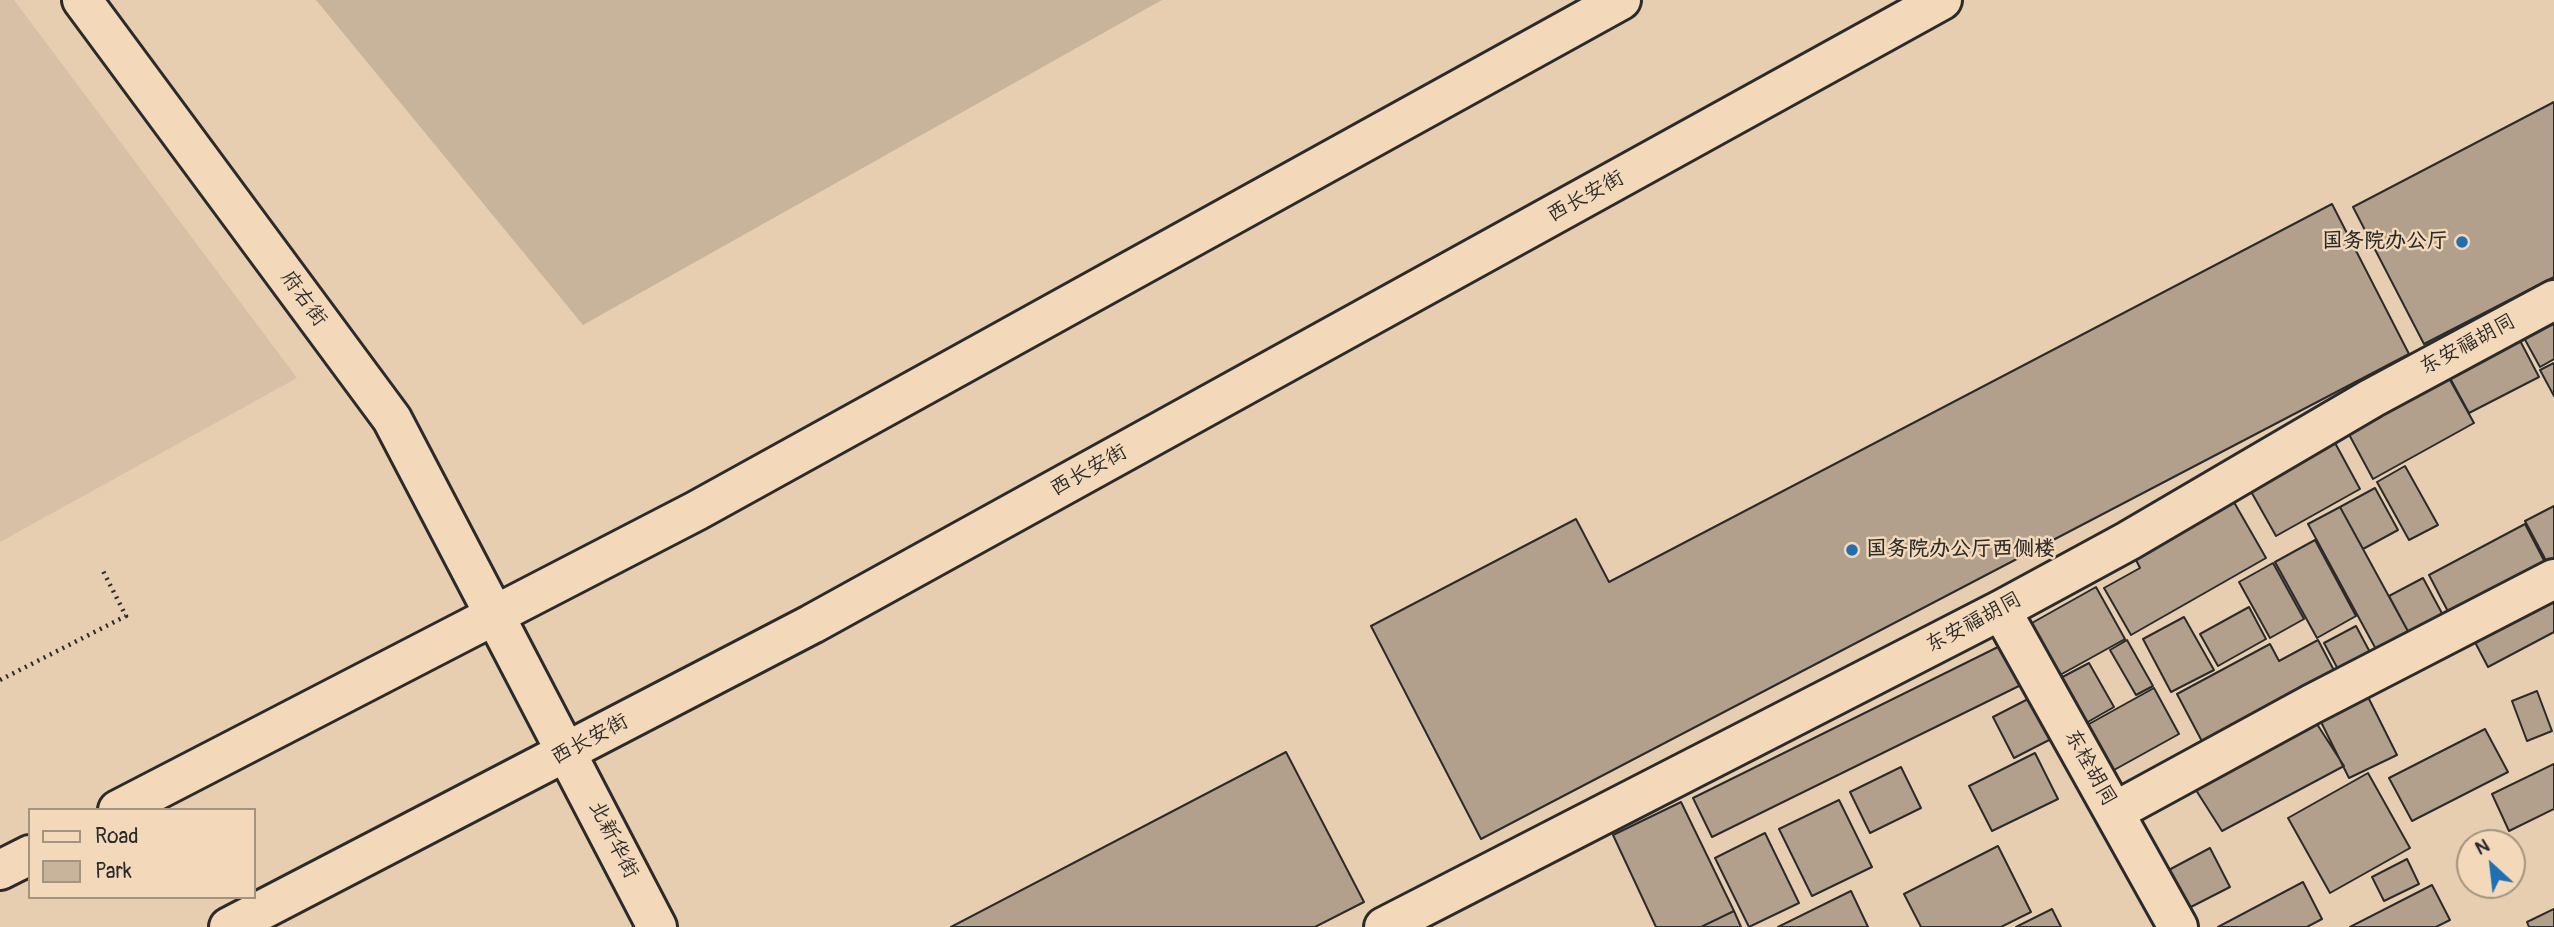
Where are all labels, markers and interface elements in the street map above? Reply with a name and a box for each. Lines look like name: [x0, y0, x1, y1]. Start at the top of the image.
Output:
street label: 西长安街: [1543, 166, 1629, 228]
place label: 国务院办公厅: [2322, 229, 2448, 255]
marker: 国务院办公厅: [2454, 234, 2470, 250]
street label: 府右街: [274, 266, 332, 332]
street label: 东安福胡同: [2416, 309, 2520, 381]
street label: 西长安街: [1046, 440, 1132, 502]
place label: 国务院办公厅西侧楼: [1866, 537, 2055, 563]
marker: 国务院办公厅西侧楼: [1844, 542, 1860, 558]
street label: 东安福胡同: [1922, 587, 2026, 659]
street label: 西长安街: [547, 709, 633, 771]
street label: 东栓胡同: [2059, 725, 2121, 811]
street label: 北新华街: [583, 797, 643, 883]
legend: [28, 808, 256, 899]
text: Road: [95, 823, 139, 850]
north arrow: [2456, 829, 2526, 899]
text: N: [2471, 833, 2494, 861]
text: Park: [95, 858, 132, 885]

